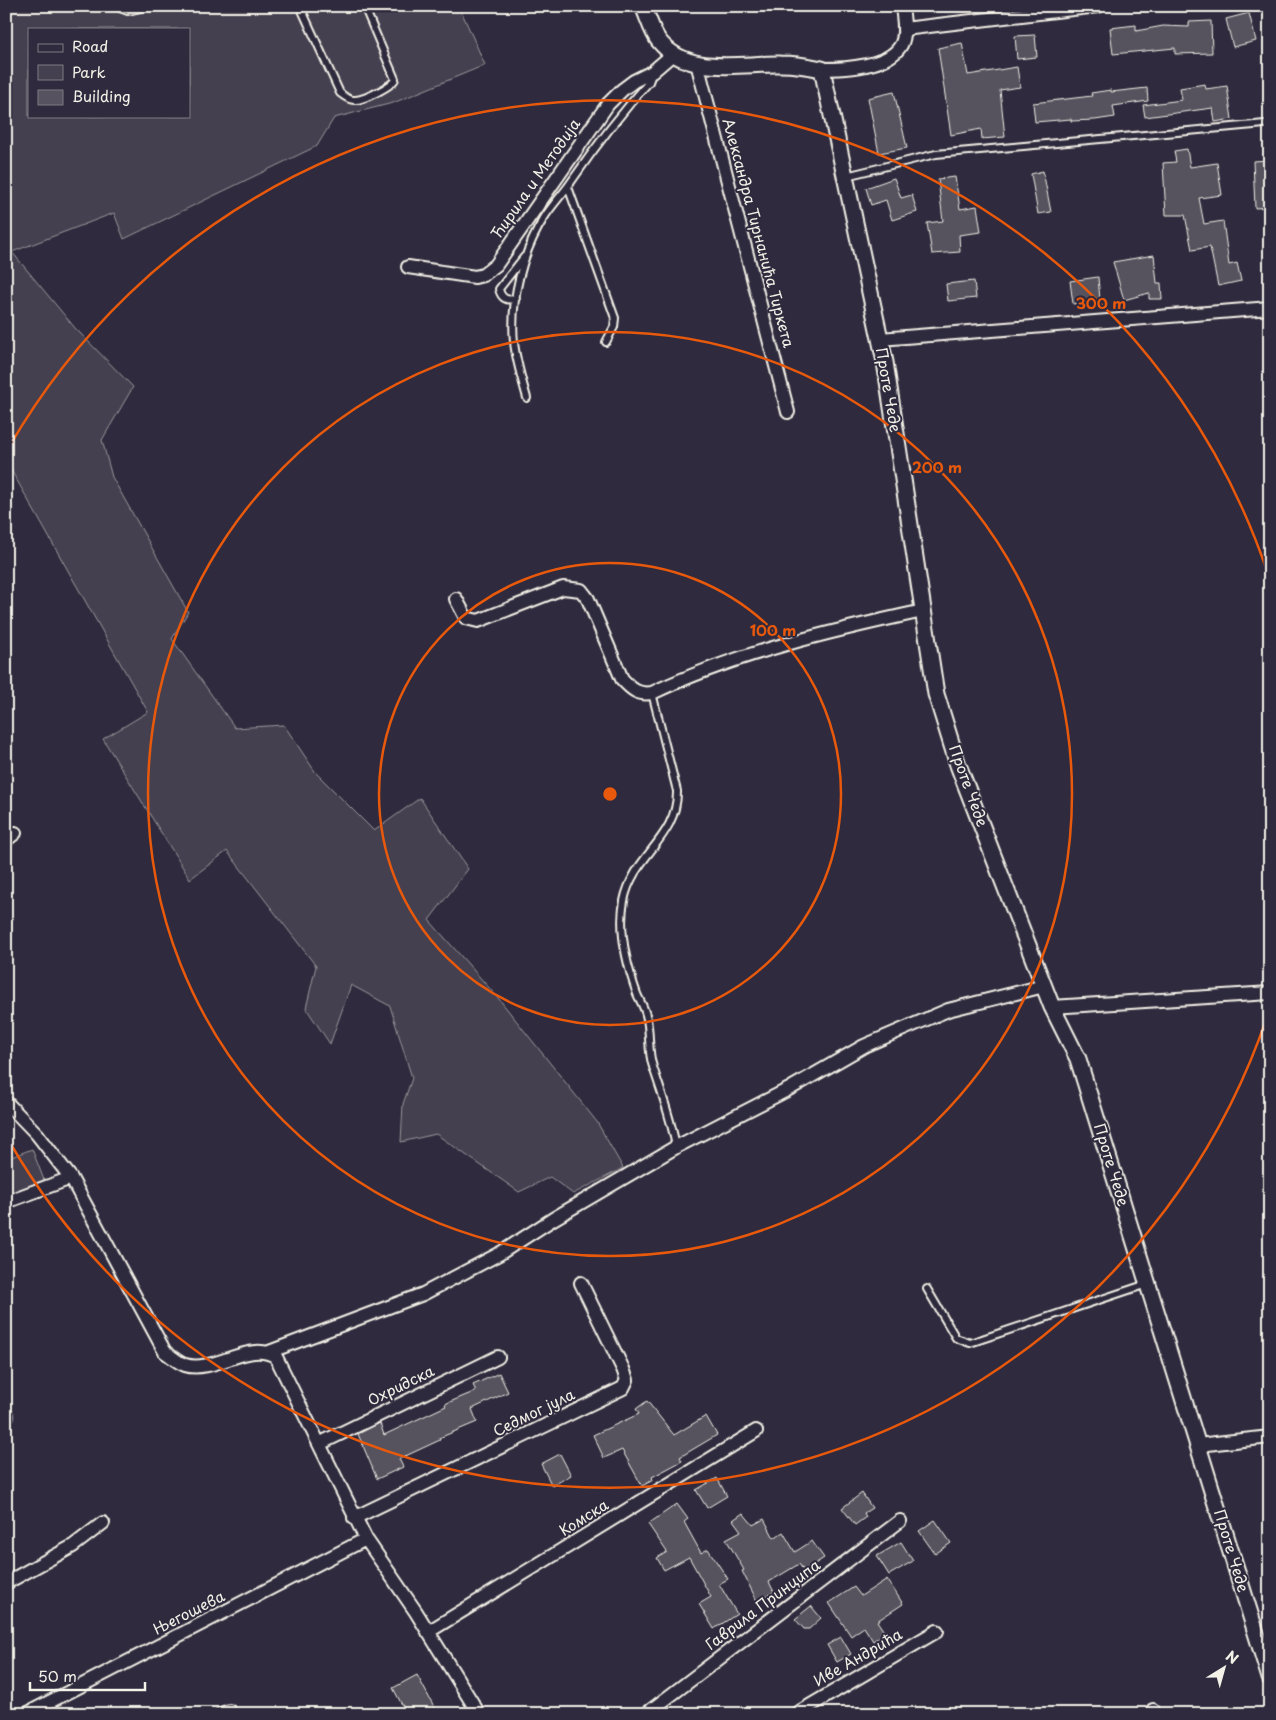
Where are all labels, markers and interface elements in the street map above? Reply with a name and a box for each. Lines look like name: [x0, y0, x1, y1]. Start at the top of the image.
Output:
legend: [28, 28, 190, 118]
text: Road: [72, 34, 108, 57]
text: Park: [72, 60, 106, 83]
text: Building: [72, 84, 131, 107]
street label: Ћирила и Методија: [485, 113, 585, 243]
street label: Александра Тирнанића Тиркета: [718, 115, 801, 351]
text: 300 m: [1076, 291, 1126, 314]
street label: Проте Чеде: [871, 346, 908, 434]
text: 200 m: [912, 455, 962, 478]
text: 100 m: [750, 618, 796, 641]
street label: Проте Чеде: [944, 741, 995, 830]
centre of rings: [601, 785, 619, 803]
street label: Проте Чеде: [1089, 1120, 1136, 1209]
street label: Охридска: [363, 1358, 438, 1411]
street label: Седмог јула: [489, 1382, 579, 1441]
street label: Комска: [554, 1492, 613, 1541]
street label: Проте Чеде: [1209, 1506, 1256, 1595]
street label: Гаврила Принципа: [700, 1552, 825, 1655]
street label: Његошева: [148, 1583, 229, 1640]
street label: Иве Андрића: [809, 1622, 906, 1691]
north arrow: [1198, 1642, 1248, 1692]
text: N: [1221, 1645, 1243, 1669]
scale bar: [30, 1660, 145, 1692]
text: 50 m: [38, 1664, 77, 1687]

